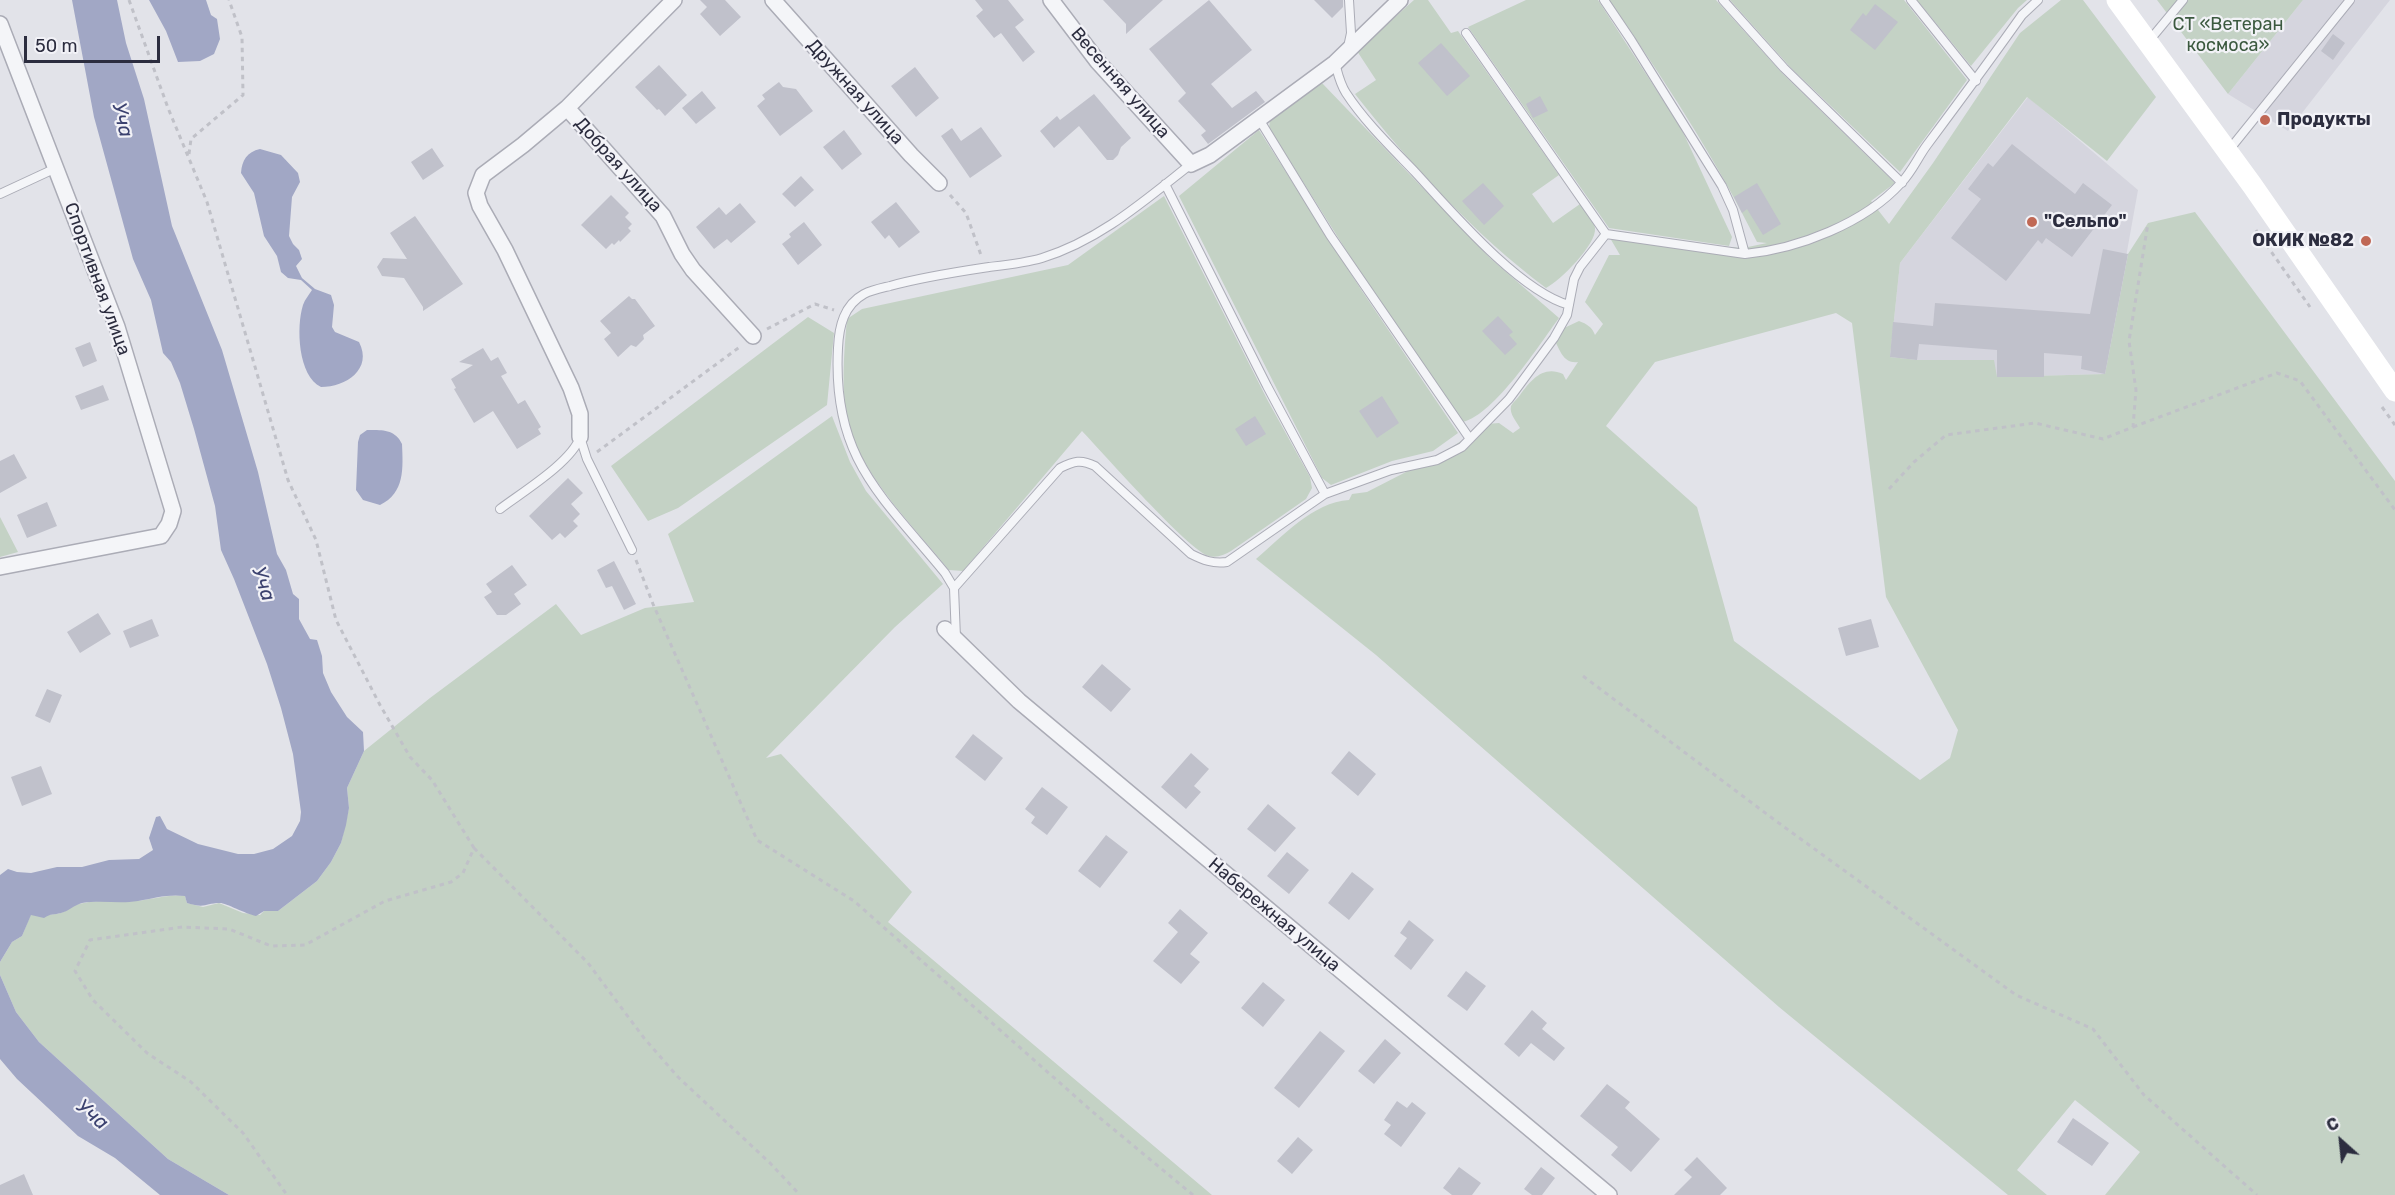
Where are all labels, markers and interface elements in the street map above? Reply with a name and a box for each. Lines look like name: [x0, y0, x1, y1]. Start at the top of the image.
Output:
park label: СТ «Ветеран космоса»: [2173, 14, 2283, 57]
street label: Весенняя улица: [1066, 23, 1174, 143]
scale bar: [27, 24, 164, 62]
text: 50 m: [35, 35, 78, 57]
street label: Дружная улица: [802, 35, 908, 149]
water label: Уча: [106, 100, 138, 140]
place label: Продукты: [2277, 109, 2371, 131]
street label: Добрая улица: [570, 113, 666, 217]
marker: Продукты: [2258, 113, 2272, 127]
street label: Спортивная улица: [59, 200, 135, 358]
place label: "Сельпо": [2044, 211, 2127, 233]
marker: "Сельпо": [2025, 215, 2039, 229]
place label: ОКИК №82: [2252, 230, 2354, 252]
marker: ОКИК №82: [2359, 234, 2373, 248]
water label: Уча: [246, 564, 280, 604]
street label: Набережная улица: [1204, 854, 1344, 976]
water label: Уча: [71, 1095, 113, 1135]
north arrow: [2311, 1111, 2371, 1171]
text: С: [2323, 1114, 2342, 1136]

